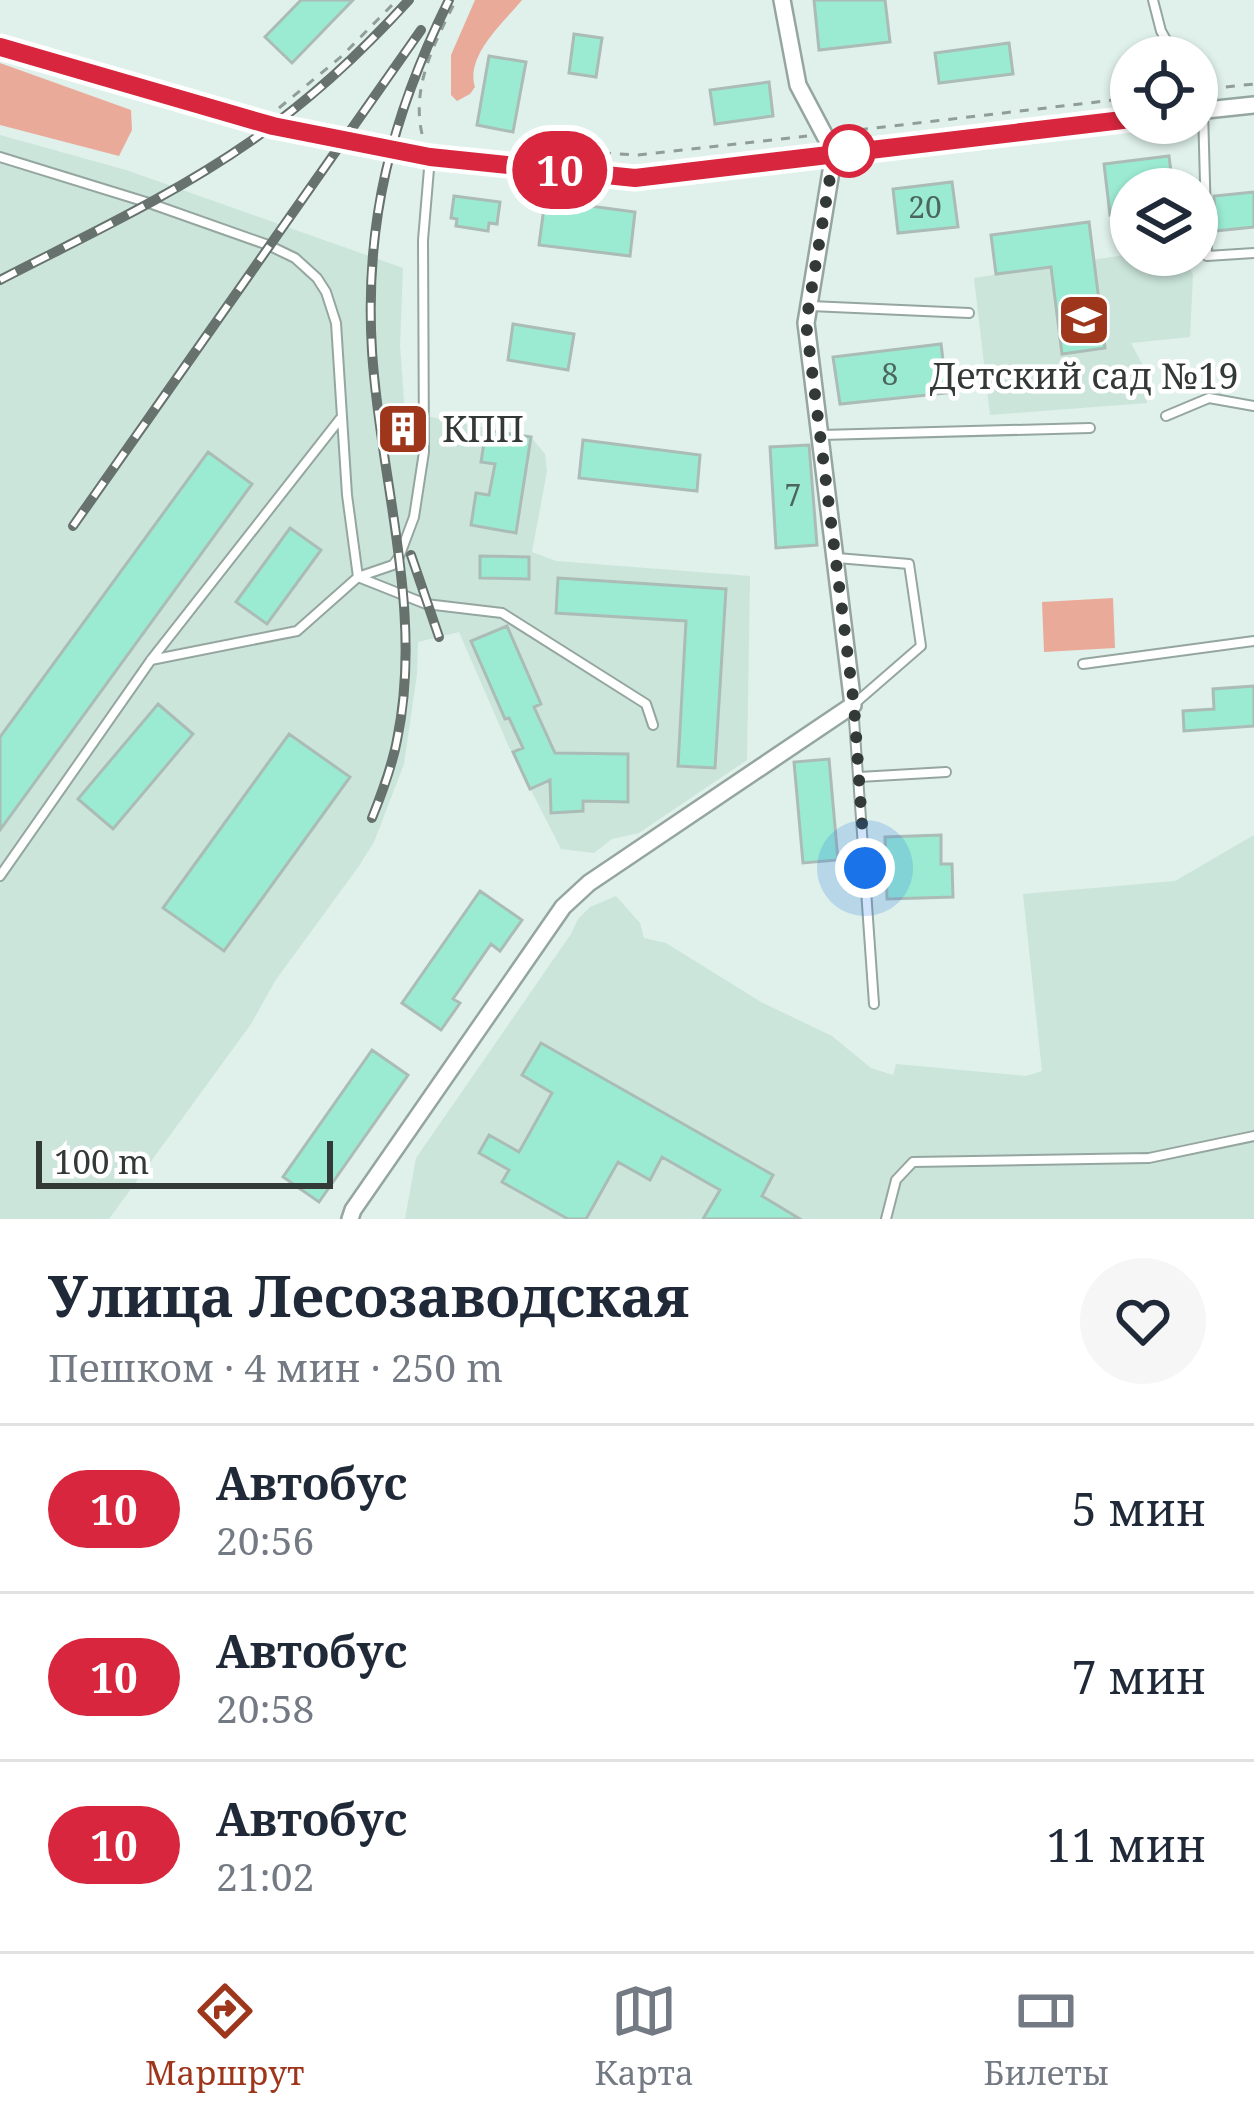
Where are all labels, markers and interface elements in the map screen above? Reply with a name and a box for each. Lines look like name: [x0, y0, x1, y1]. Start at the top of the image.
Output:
map controls: [1110, 36, 1218, 276]
button: locate: [1110, 36, 1218, 144]
unlabelled marker: [824, 126, 874, 176]
line badge: 10: [506, 131, 614, 209]
text: 10: [536, 141, 584, 198]
button: layers: [1110, 168, 1218, 276]
house number: 20: [908, 186, 942, 227]
school or university icon: Детский сад №19: [1056, 292, 1112, 348]
place label: Детский сад №19: [929, 351, 1239, 400]
house number: 8: [882, 353, 898, 394]
building icon: КПП: [375, 401, 431, 457]
place label: КПП: [442, 404, 524, 453]
house number: 7: [785, 474, 801, 515]
your location: [835, 838, 895, 898]
scale bar: [36, 1135, 333, 1188]
text: 100 m: [54, 1139, 149, 1184]
text: Улица Лесозаводская: [48, 1256, 689, 1334]
button: heart: [1080, 1258, 1206, 1384]
text: Пешком · 4 мин · 250 m: [48, 1340, 503, 1393]
text: Автобус: [216, 1452, 407, 1513]
text: 5 мин: [1071, 1478, 1206, 1539]
text: 10: [90, 1480, 138, 1537]
text: 20:56: [216, 1513, 314, 1566]
text: Автобус: [216, 1620, 407, 1681]
text: 7 мин: [1071, 1646, 1206, 1707]
text: 10: [90, 1648, 138, 1705]
text: 20:58: [216, 1681, 314, 1734]
text: Автобус: [216, 1788, 407, 1849]
text: 11 мин: [1046, 1814, 1206, 1875]
text: 10: [90, 1816, 138, 1873]
text: 21:02: [216, 1849, 314, 1902]
tab: Маршрут: [145, 1978, 305, 2095]
tab: Карта: [594, 1978, 694, 2095]
tab: Билеты: [984, 1978, 1109, 2095]

